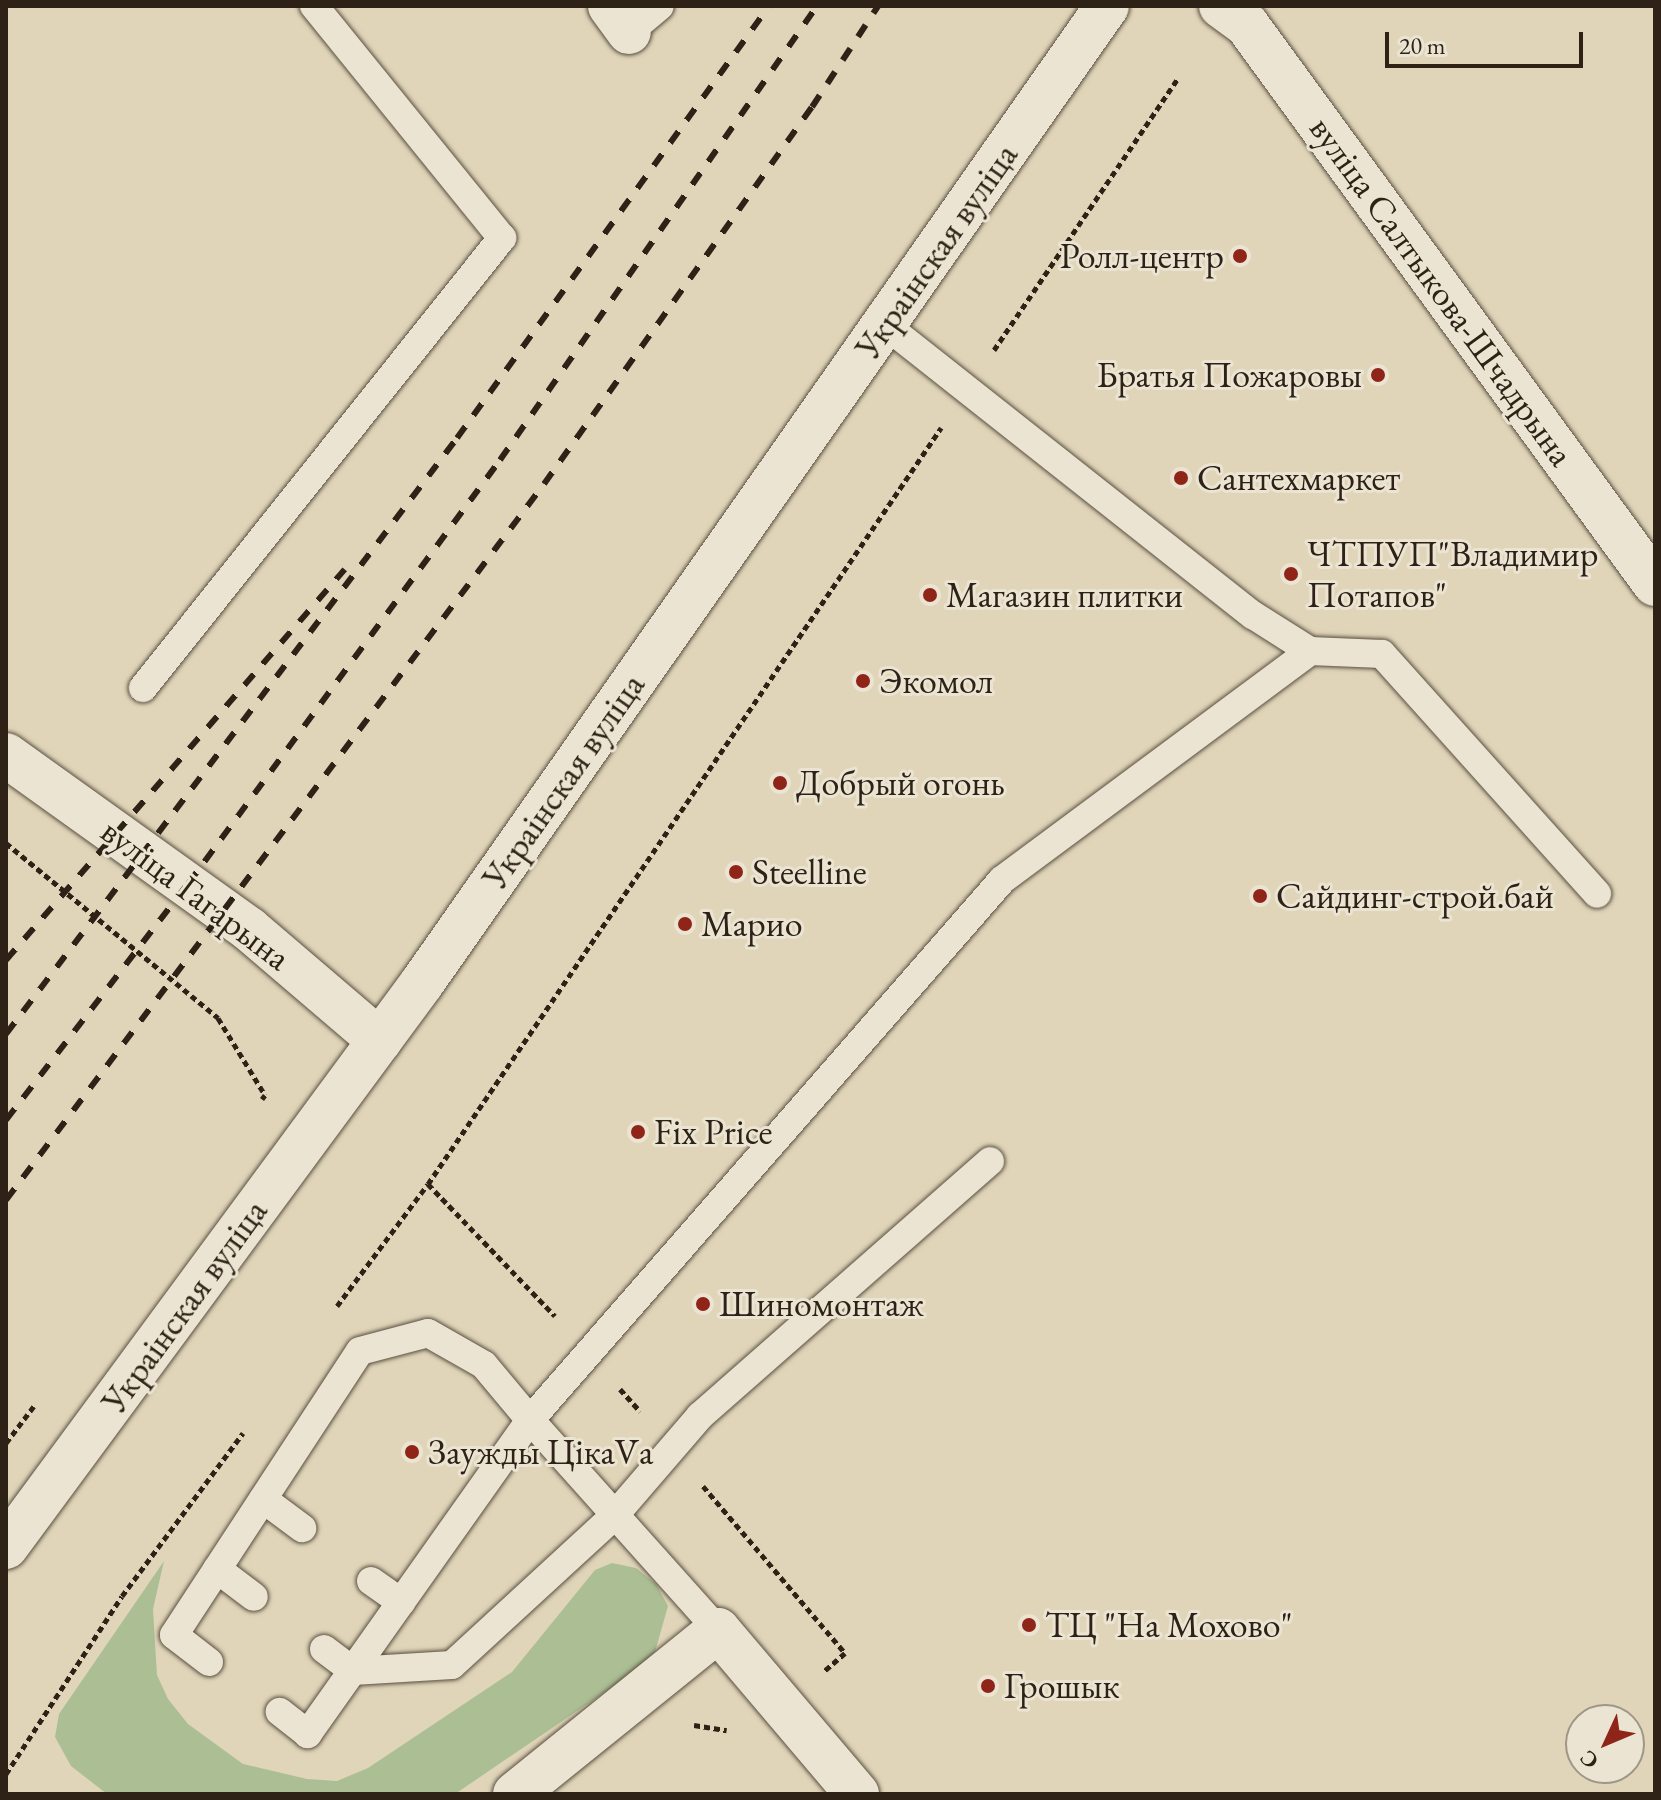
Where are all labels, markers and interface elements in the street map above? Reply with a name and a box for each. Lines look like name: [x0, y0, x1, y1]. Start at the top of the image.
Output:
scale bar: [1389, 16, 1587, 66]
text: 20 m: [1399, 30, 1446, 61]
street label: вуліца Салтыкова-Шчадрына: [1301, 108, 1583, 474]
street label: Украінская вуліца: [846, 135, 1026, 367]
place label: Ролл-центр: [1060, 234, 1224, 278]
marker: Ролл-центр: [1231, 247, 1249, 265]
place label: Братья Пожаровы: [1096, 353, 1362, 397]
marker: Братья Пожаровы: [1369, 366, 1387, 384]
place label: Сантехмаркет: [1197, 456, 1400, 500]
marker: Сантехмаркет: [1172, 469, 1190, 487]
place label: ЧТПУП"Владимир Потапов": [1307, 531, 1598, 616]
marker: ЧТПУП"Владимир Потапов": [1282, 565, 1300, 583]
place label: Магазин плитки: [946, 573, 1183, 617]
marker: Магазин плитки: [921, 586, 939, 604]
place label: Экомол: [879, 659, 993, 703]
street label: Украінская вуліца: [473, 665, 653, 897]
marker: Экомол: [854, 672, 872, 690]
place label: Добрый огонь: [796, 761, 1005, 805]
marker: Добрый огонь: [771, 774, 789, 792]
street label: вуліца Гагарына: [93, 809, 299, 979]
place label: Steelline: [752, 850, 867, 894]
marker: Steelline: [727, 863, 745, 881]
place label: Сайдинг-строй.бай: [1276, 874, 1554, 918]
marker: Сайдинг-строй.бай: [1251, 887, 1269, 905]
place label: Марио: [701, 902, 803, 946]
marker: Марио: [676, 915, 694, 933]
place label: Fix Price: [654, 1110, 773, 1154]
marker: Fix Price: [629, 1123, 647, 1141]
street label: Украінская вуліца: [92, 1191, 276, 1421]
place label: Шиномонтаж: [719, 1282, 924, 1326]
marker: Шиномонтаж: [694, 1295, 712, 1313]
place label: Заужды ЦікаVа: [428, 1430, 653, 1474]
marker: Заужды ЦікаVа: [403, 1443, 421, 1461]
place label: ТЦ "На Мохово": [1045, 1603, 1293, 1647]
marker: ТЦ "На Мохово": [1020, 1616, 1038, 1634]
place label: Грошык: [1004, 1664, 1120, 1708]
marker: Грошык: [979, 1677, 997, 1695]
north arrow: [1565, 1704, 1645, 1784]
text: С: [1573, 1744, 1605, 1775]

